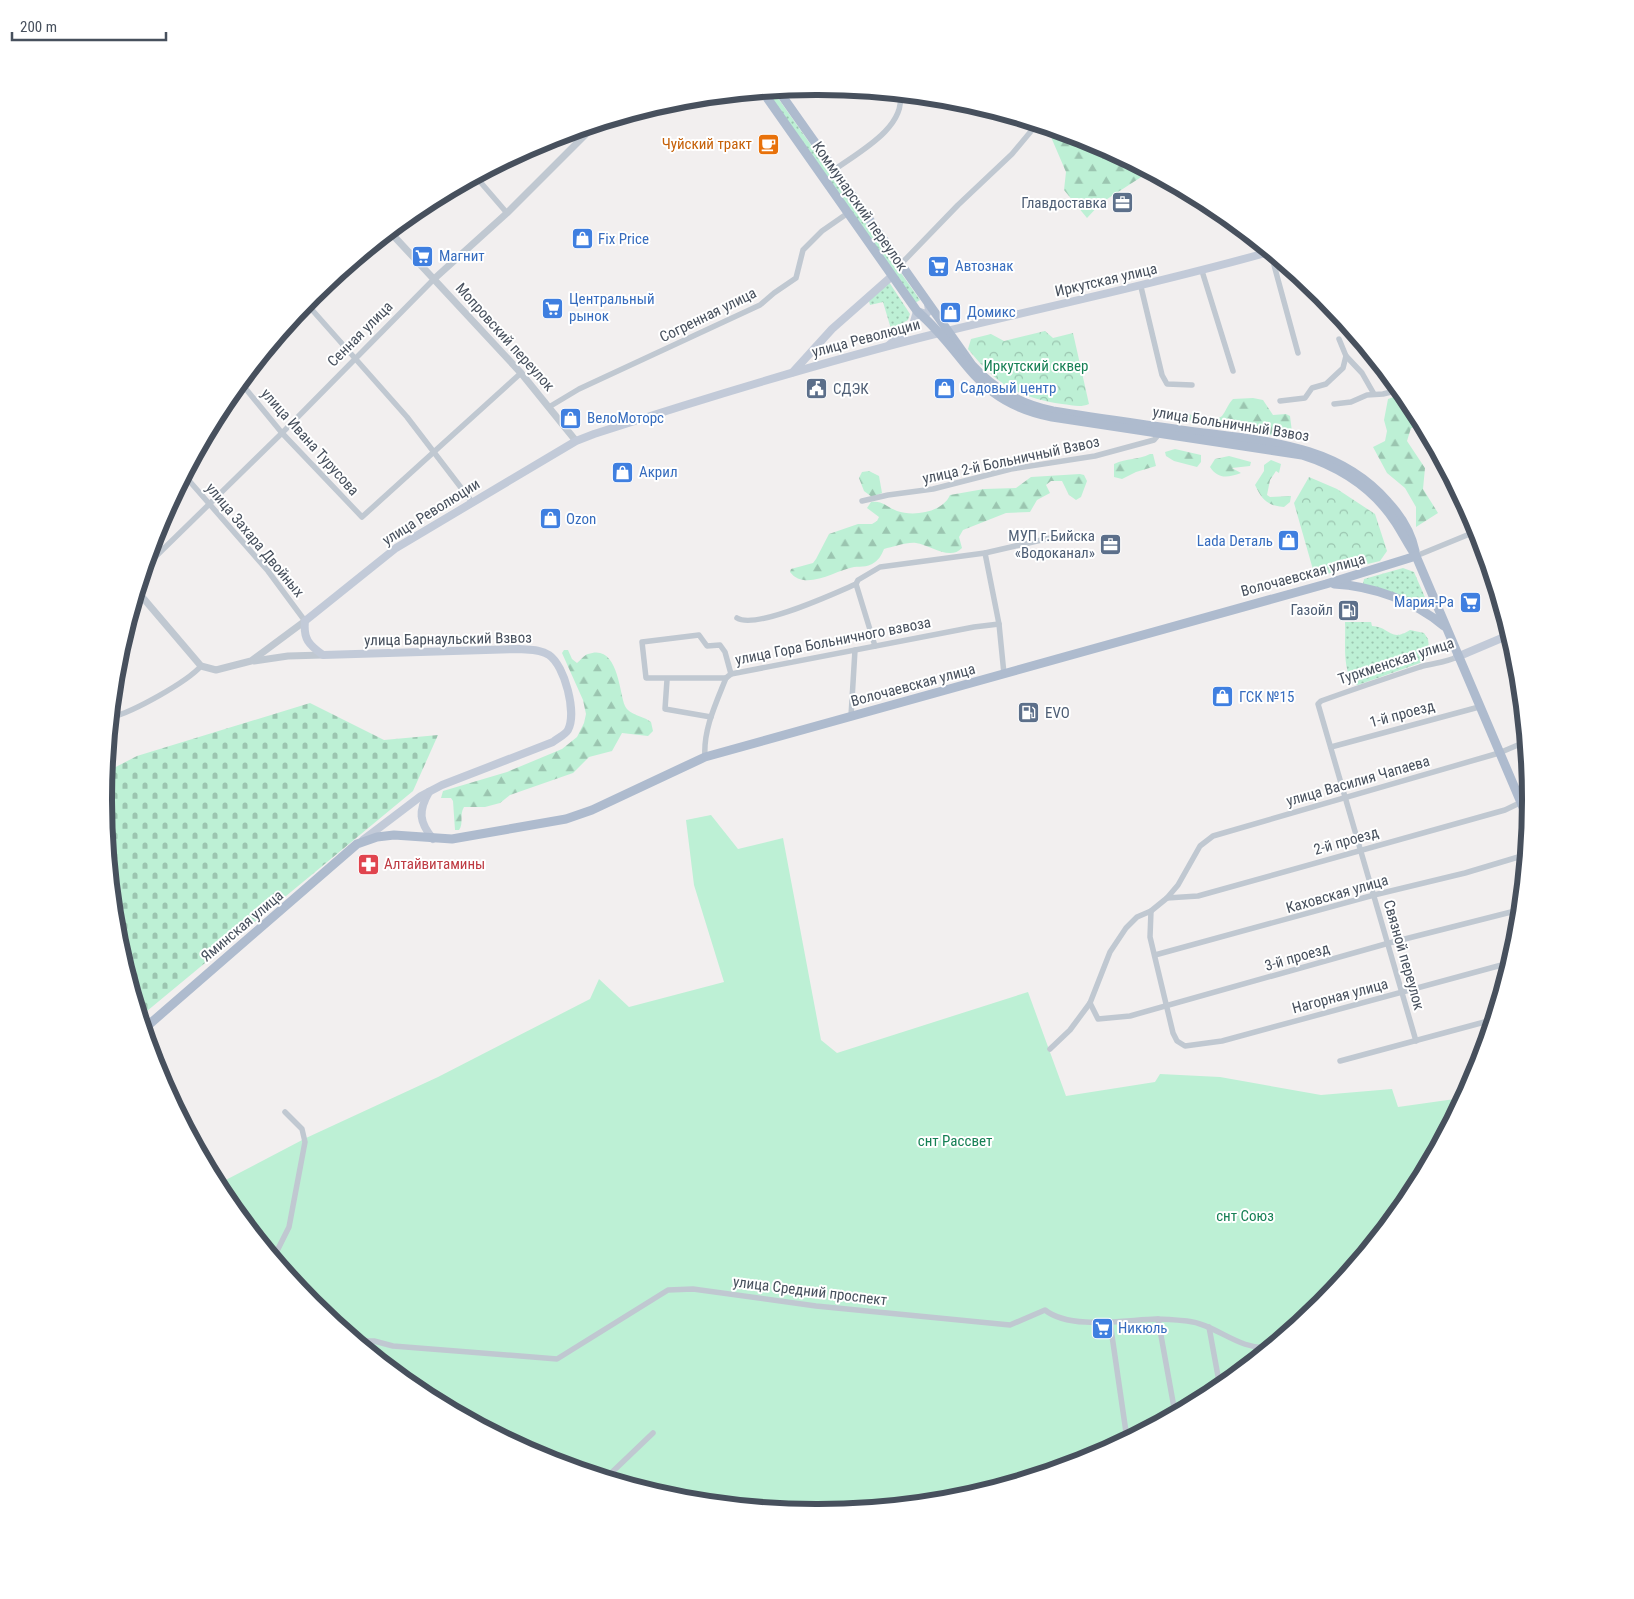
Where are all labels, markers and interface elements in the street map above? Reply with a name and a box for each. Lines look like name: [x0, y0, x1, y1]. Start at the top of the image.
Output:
scale bar: [12, 10, 166, 42]
text: 200 m: [20, 18, 57, 36]
cafe icon: Чуйский тракт: [756, 132, 780, 156]
place label: Чуйский тракт: [662, 135, 752, 153]
street label: Коммунарский переулок: [809, 138, 911, 274]
office icon: Главдоставка: [1111, 191, 1135, 215]
place label: Главдоставка: [1021, 194, 1107, 212]
shop icon: Fix Price: [570, 227, 594, 251]
place label: Fix Price: [598, 230, 649, 248]
supermarket icon: Магнит: [411, 244, 435, 268]
place label: Магнит: [439, 247, 485, 265]
supermarket icon: Автознак: [927, 254, 951, 278]
place label: Автознак: [955, 257, 1013, 275]
street label: Иркутская улица: [1053, 260, 1159, 300]
street label: Мопровский переулок: [452, 279, 558, 395]
street label: Согренная улица: [657, 284, 759, 346]
place label: Центральный рынок: [569, 290, 655, 325]
supermarket icon: Центральный рынок: [541, 296, 565, 320]
street label: Сенная улица: [324, 298, 396, 370]
shop icon: Домикс: [939, 300, 963, 324]
place label: Домикс: [967, 303, 1016, 321]
street label: улица Революции: [810, 315, 922, 361]
park label: Иркутский сквер: [984, 357, 1088, 375]
shop icon: Садовый центр: [932, 376, 956, 400]
public building icon: СДЭК: [805, 377, 829, 401]
place label: Садовый центр: [960, 379, 1056, 397]
place label: СДЭК: [833, 380, 869, 398]
street label: улица Ивана Турусова: [257, 385, 363, 499]
street label: улица Больничный Взвоз: [1151, 403, 1311, 445]
shop icon: ВелоМоторс: [559, 406, 583, 430]
place label: ВелоМоторс: [587, 409, 664, 427]
street label: улица 2-й Больничный Взвоз: [921, 432, 1101, 488]
shop icon: Акрил: [611, 460, 635, 484]
place label: Акрил: [639, 463, 678, 481]
street label: улица Революции: [379, 475, 483, 549]
street label: улица Захара Двойных: [202, 479, 308, 601]
shop icon: Ozon: [538, 507, 562, 531]
place label: Ozon: [566, 510, 596, 528]
place label: МУП г.Бийска «Водоканал»: [1008, 527, 1095, 562]
shop icon: Lada Dеталь: [1277, 529, 1301, 553]
place label: Lada Dеталь: [1197, 532, 1273, 550]
office icon: МУП г.Бийска «Водоканал»: [1099, 533, 1123, 557]
street label: Волочаевская улица: [1239, 550, 1367, 600]
supermarket icon: Мария-Ра: [1458, 590, 1482, 614]
place label: Мария-Ра: [1394, 593, 1454, 611]
fuel station icon: Газойл: [1337, 598, 1361, 622]
place label: Газойл: [1291, 601, 1333, 619]
street label: улица Гора Больничного взвоза: [734, 613, 932, 669]
street label: улица Барнаульский Взвоз: [364, 629, 532, 649]
street label: Туркменская улица: [1336, 634, 1456, 688]
street label: Волочаевская улица: [849, 660, 977, 710]
shop icon: ГСК №15: [1211, 685, 1235, 709]
place label: ГСК №15: [1239, 688, 1294, 706]
street label: 1-й проезд: [1368, 697, 1436, 731]
fuel station icon: EVO: [1017, 701, 1041, 725]
place label: EVO: [1045, 704, 1070, 722]
street label: улица Василия Чапаева: [1284, 752, 1432, 810]
street label: 2-й проезд: [1312, 823, 1380, 859]
pharmacy icon: Алтайвитамины: [356, 852, 380, 876]
place label: Алтайвитамины: [384, 855, 485, 873]
street label: Каховская улица: [1284, 871, 1390, 917]
street label: Яминская улица: [197, 886, 287, 966]
street label: Связной переулок: [1380, 898, 1428, 1012]
street label: 3-й проезд: [1263, 939, 1331, 975]
street label: Нагорная улица: [1290, 975, 1390, 1017]
park label: снт Рассвет: [918, 1132, 992, 1150]
park label: снт Союз: [1216, 1207, 1274, 1225]
street label: улица Средний проспект: [732, 1273, 888, 1309]
supermarket icon: Никюль: [1090, 1316, 1114, 1340]
place label: Никюль: [1118, 1319, 1167, 1337]

